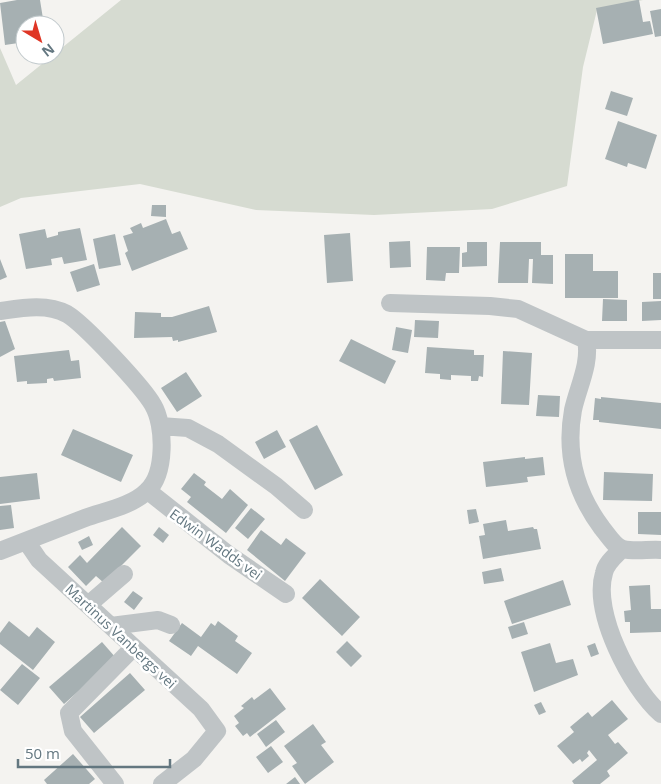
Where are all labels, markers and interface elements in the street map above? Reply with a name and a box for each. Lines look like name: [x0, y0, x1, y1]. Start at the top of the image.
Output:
north arrow: [15, 15, 65, 65]
text: N: [38, 40, 59, 62]
street label: Edwin Wadds vei: [166, 504, 266, 584]
street label: Martinus Vanbergs vei: [61, 580, 181, 692]
scale bar: [18, 736, 170, 768]
text: 50 m: [25, 743, 60, 763]

